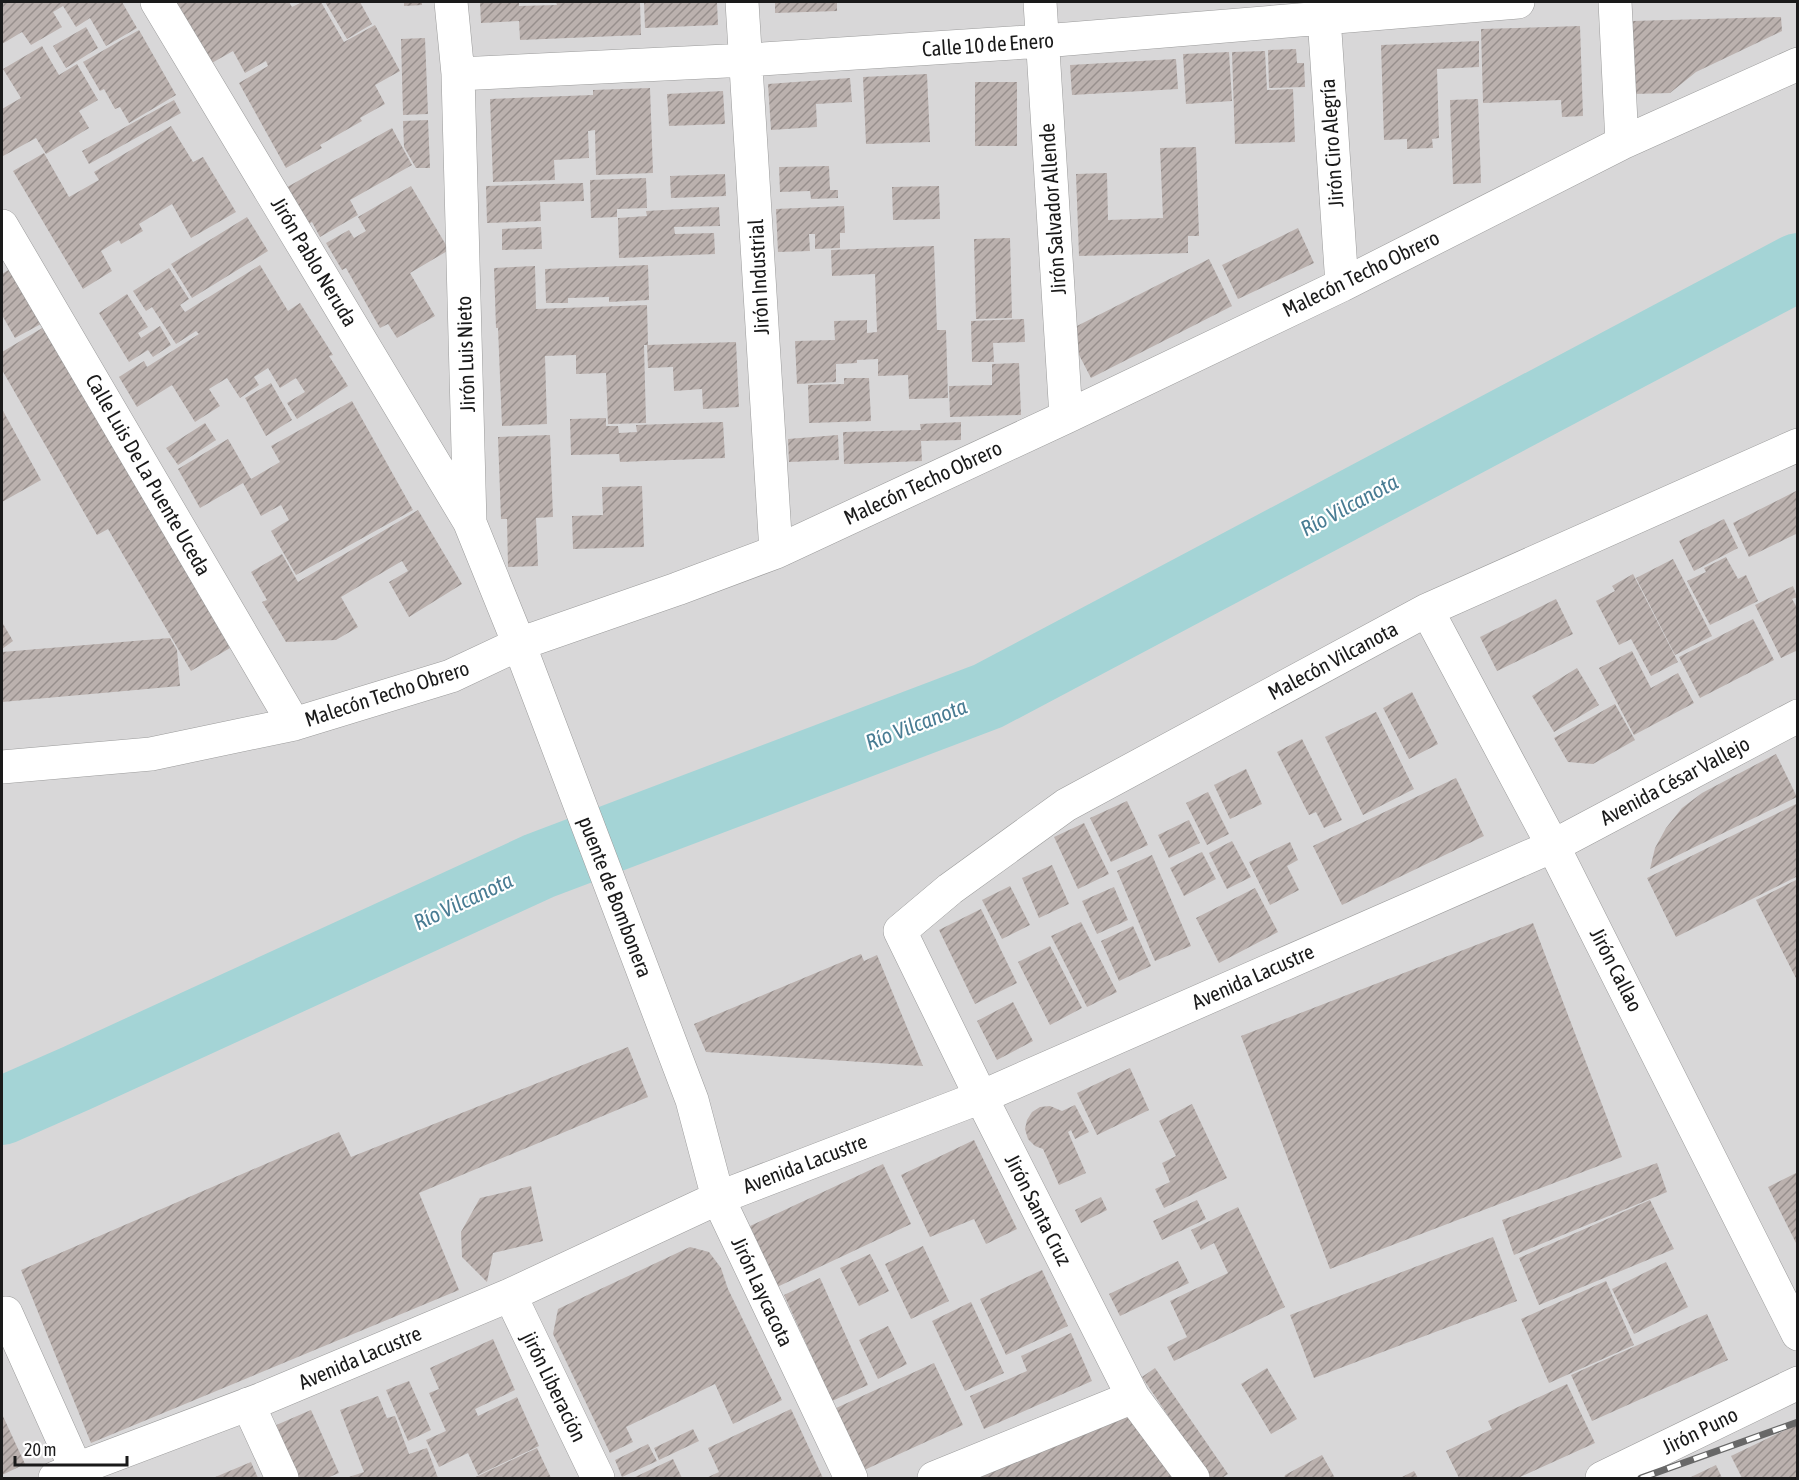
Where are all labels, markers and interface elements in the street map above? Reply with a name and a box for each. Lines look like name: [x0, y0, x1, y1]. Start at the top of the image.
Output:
street label: Calle 10 de Enero: [921, 27, 1055, 61]
street label: Jirón Ciro Alegría: [1315, 78, 1347, 208]
street label: Jirón Salvador Allende: [1034, 122, 1070, 296]
street label: Jirón Pablo Neruda: [267, 193, 363, 330]
street label: Jirón Industrial: [743, 218, 773, 336]
street label: Malecón Techo Obrero: [1278, 225, 1443, 321]
street label: Jirón Luis Nieto: [451, 295, 479, 413]
street label: Calle Luis De La Puente Uceda: [81, 370, 216, 579]
street label: Malecón Techo Obrero: [840, 435, 1005, 529]
water label: Río Vilcanota: [1296, 469, 1402, 541]
street label: Malecón Vilcanota: [1264, 616, 1401, 704]
street label: Malecón Techo Obrero: [301, 655, 472, 731]
water label: Río Vilcanota: [862, 693, 970, 755]
street label: Avenida César Vallejo: [1596, 731, 1753, 830]
street label: puente de Bombonera: [574, 813, 658, 981]
water label: Río Vilcanota: [409, 867, 517, 935]
street label: Jirón Callao: [1586, 924, 1648, 1015]
street label: Avenida Lacustre: [1188, 939, 1317, 1014]
street label: Avenida Lacustre: [739, 1128, 870, 1198]
street label: Jirón Santa Cruz: [1001, 1150, 1077, 1270]
street label: Jirón Laycacota: [727, 1233, 799, 1350]
street label: Avenida Lacustre: [295, 1320, 425, 1394]
street label: jirón Liberación: [517, 1327, 592, 1445]
street label: Jirón Puno: [1658, 1402, 1741, 1459]
scale bar: [15, 1429, 128, 1467]
text: 20 m: [24, 1439, 56, 1460]

